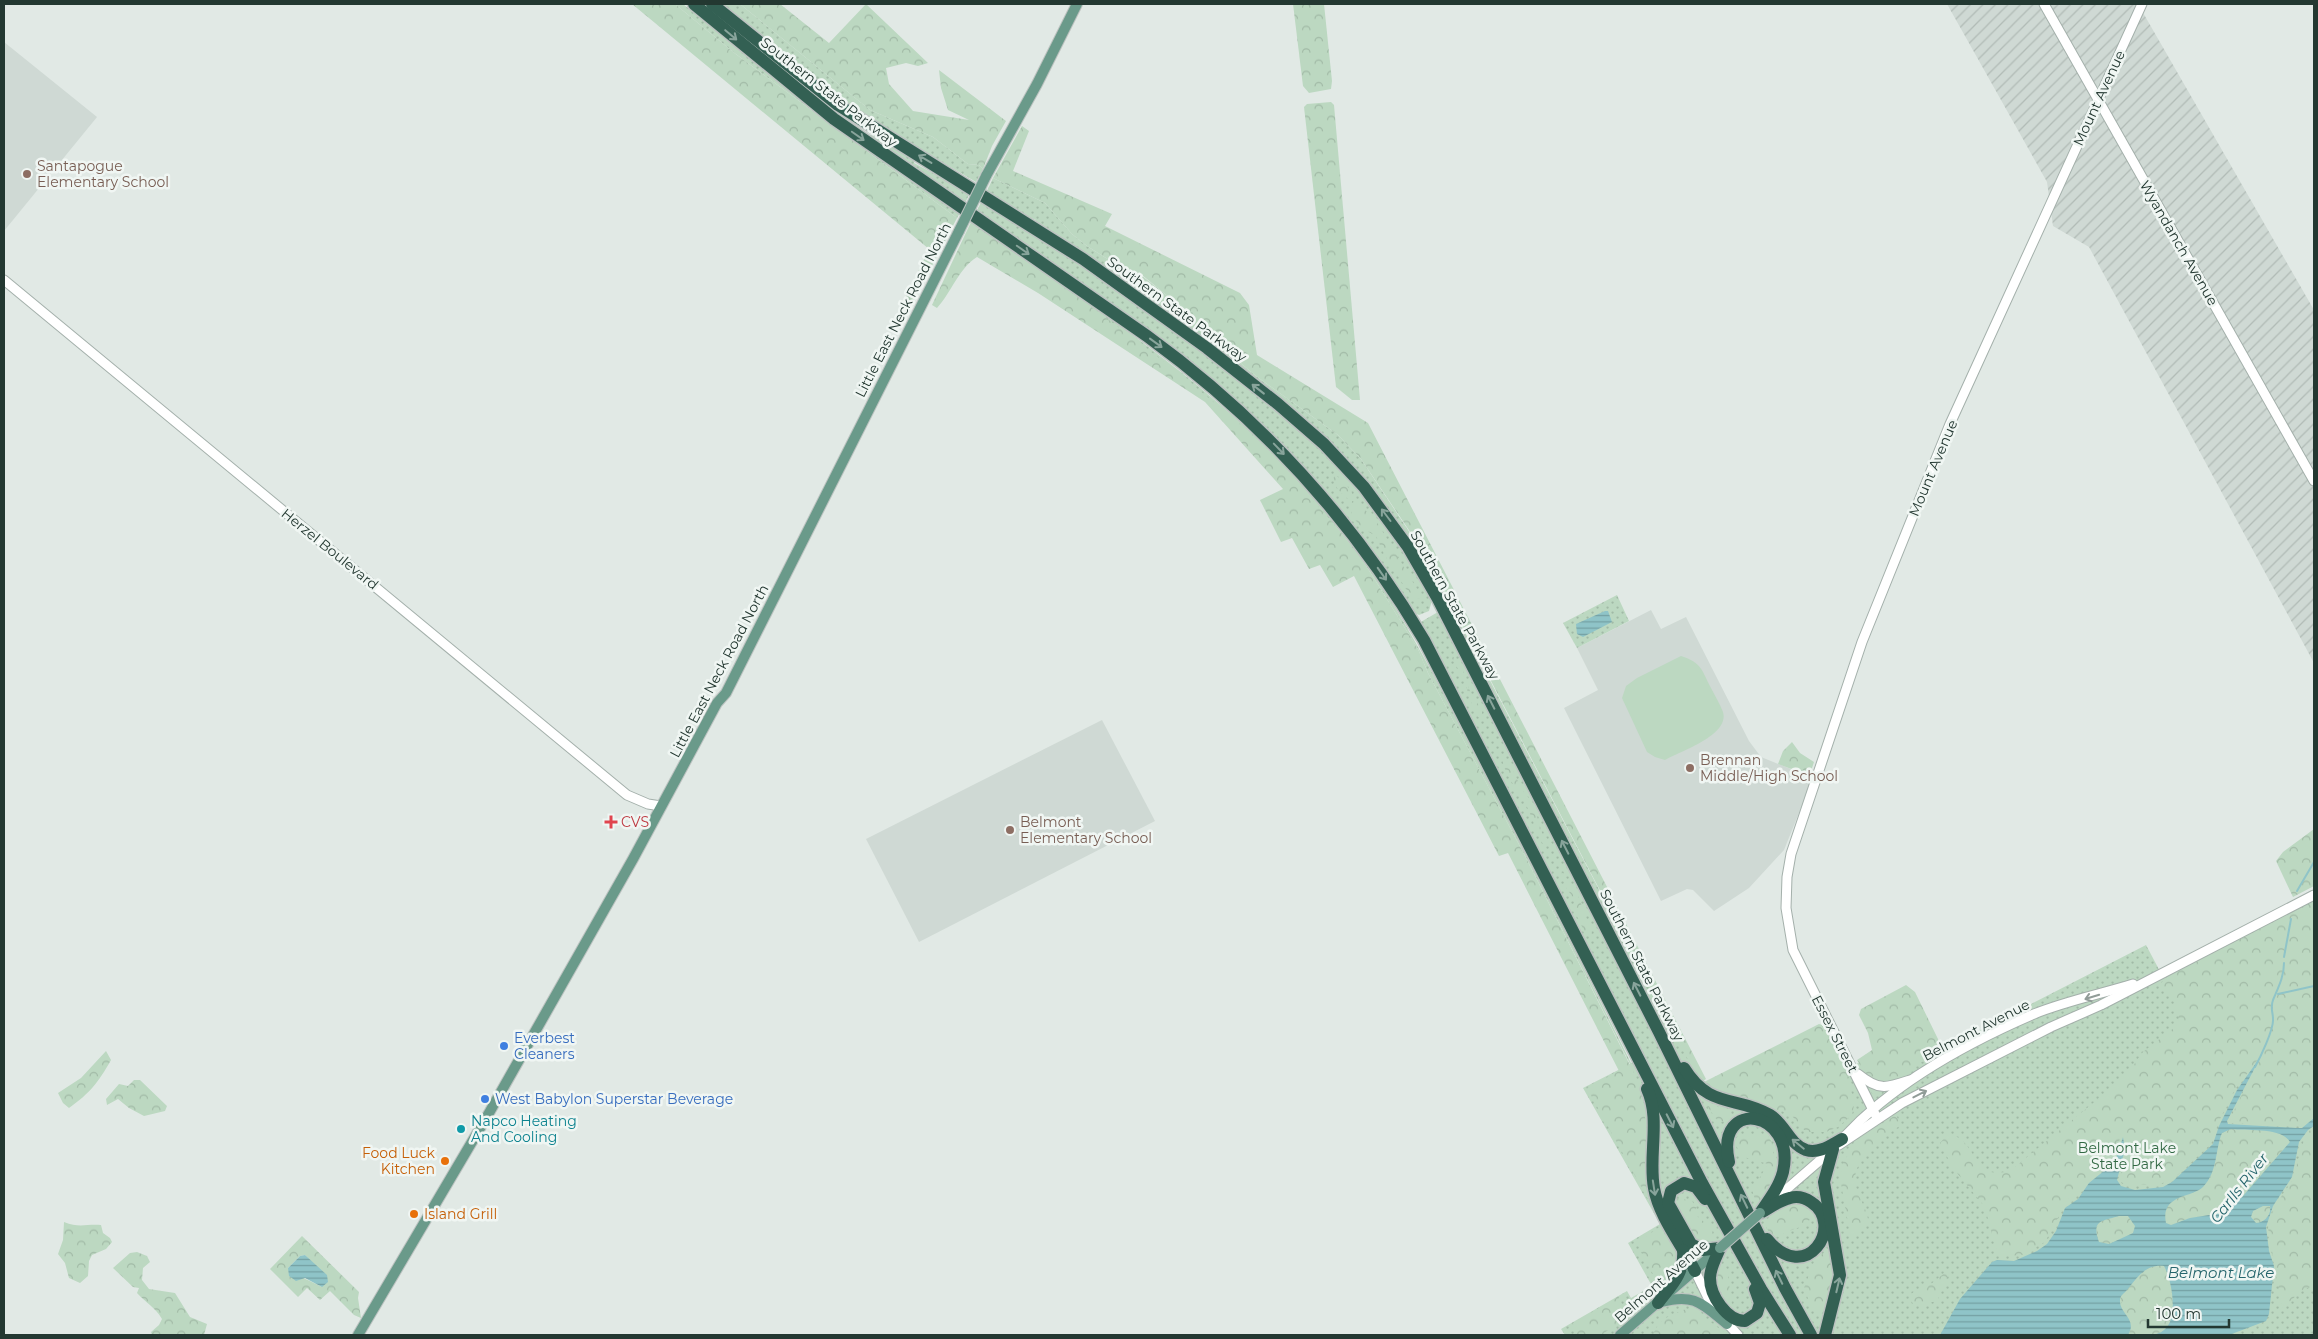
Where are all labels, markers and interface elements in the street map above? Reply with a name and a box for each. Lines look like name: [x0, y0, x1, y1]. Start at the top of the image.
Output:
one-way arrow: [725, 29, 738, 40]
street label: Southern State Parkway: [757, 33, 901, 151]
street label: Mount Avenue: [2069, 47, 2129, 149]
one-way arrow: [851, 131, 865, 141]
one-way arrow: [919, 154, 933, 164]
place label: Santapogue Elementary School: [37, 157, 169, 191]
marker: Santapogue Elementary School: [21, 168, 33, 180]
street label: Wyandanch Avenue: [2136, 177, 2222, 309]
street label: Little East Neck Road North: [851, 220, 955, 400]
one-way arrow: [1015, 245, 1029, 255]
street label: Southern State Parkway: [1104, 252, 1251, 366]
one-way arrow: [1149, 338, 1163, 348]
one-way arrow: [1252, 383, 1265, 394]
street label: Mount Avenue: [1905, 417, 1961, 519]
one-way arrow: [1273, 443, 1285, 455]
street label: Herzel Boulevard: [278, 504, 382, 594]
one-way arrow: [1381, 508, 1391, 522]
street label: Southern State Parkway: [1406, 527, 1504, 683]
one-way arrow: [1377, 567, 1387, 581]
street label: Little East Neck Road North: [666, 581, 772, 761]
one-way arrow: [1486, 695, 1495, 710]
place label: Brennan Middle/High School: [1700, 751, 1838, 785]
marker: Brennan Middle/High School: [1684, 762, 1696, 774]
place label: CVS: [621, 813, 649, 831]
place label: Belmont Elementary School: [1020, 813, 1152, 847]
marker: CVS: [605, 816, 617, 828]
marker: Belmont Elementary School: [1004, 824, 1016, 836]
one-way arrow: [1560, 840, 1569, 855]
street label: Southern State Parkway: [1596, 886, 1688, 1044]
one-way arrow: [1632, 981, 1642, 996]
street label: Essex Street: [1808, 992, 1862, 1076]
one-way arrow: [2084, 992, 2100, 1002]
street label: Belmont Avenue: [1919, 995, 2033, 1065]
place label: Everbest Cleaners: [514, 1029, 575, 1063]
marker: Everbest Cleaners: [498, 1040, 510, 1052]
one-way arrow: [1912, 1089, 1927, 1099]
place label: West Babylon Superstar Beverage: [495, 1090, 733, 1108]
marker: West Babylon Superstar Beverage: [479, 1093, 491, 1105]
place label: Napco Heating And Cooling: [471, 1112, 577, 1146]
one-way arrow: [1666, 1113, 1675, 1128]
marker: Napco Heating And Cooling: [455, 1123, 467, 1135]
one-way arrow: [1792, 1138, 1805, 1149]
park label: Belmont Lake State Park: [2078, 1139, 2176, 1173]
place label: Food Luck Kitchen: [362, 1144, 436, 1178]
water label: Carlls River: [2206, 1148, 2273, 1227]
marker: Food Luck Kitchen: [439, 1155, 451, 1167]
one-way arrow: [1650, 1179, 1660, 1195]
one-way arrow: [1738, 1194, 1748, 1209]
place label: Island Grill: [424, 1205, 497, 1223]
marker: Island Grill: [408, 1208, 420, 1220]
street label: Belmont Avenue: [1611, 1235, 1711, 1327]
water label: Belmont Lake: [2168, 1263, 2274, 1282]
one-way arrow: [1774, 1270, 1784, 1285]
one-way arrow: [1834, 1278, 1843, 1294]
scale bar: [2148, 1296, 2229, 1328]
text: 100 m: [2156, 1304, 2201, 1323]

